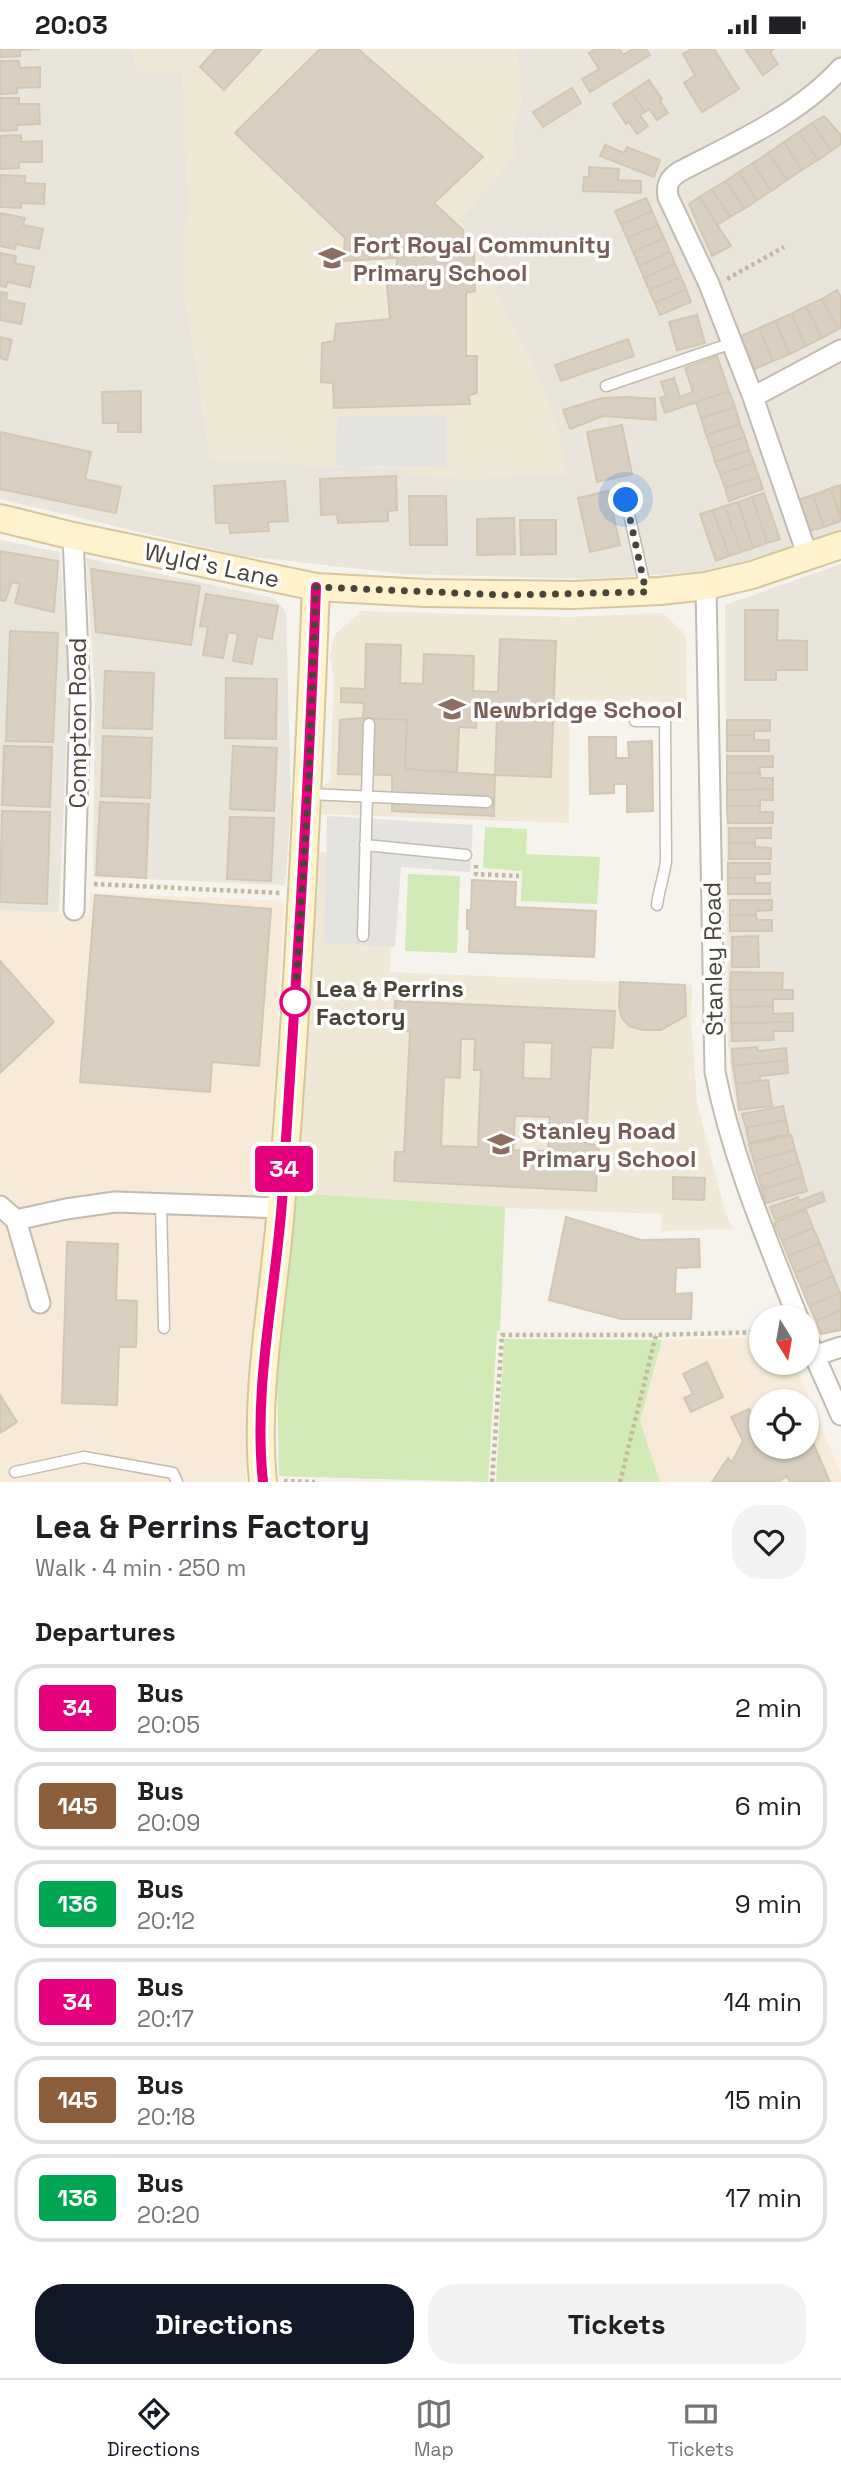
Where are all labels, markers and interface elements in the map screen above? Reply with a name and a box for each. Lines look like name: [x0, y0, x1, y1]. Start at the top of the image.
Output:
text: 20:03: [35, 8, 108, 42]
place label: Fort Royal Community Primary School: [353, 229, 611, 288]
school or university icon: Fort Royal Community Primary School: [317, 243, 347, 273]
your location: [608, 482, 643, 517]
street label: Wyld's Lane: [142, 536, 282, 594]
street label: Compton Road: [62, 637, 93, 809]
school or university icon: Newbridge School: [437, 694, 467, 724]
place label: Newbridge School: [473, 694, 683, 725]
street label: Stanley Road: [696, 882, 730, 1036]
place label: Lea & Perrins Factory: [316, 973, 464, 1032]
marker: Lea & Perrins Factory: [280, 987, 310, 1017]
place label: Stanley Road Primary School: [522, 1115, 696, 1174]
school or university icon: Stanley Road Primary School: [486, 1129, 516, 1159]
line badge: 34: [252, 1146, 316, 1192]
text: 34: [269, 1153, 299, 1184]
north arrow: [749, 1305, 819, 1375]
map controls: [749, 1305, 819, 1459]
button: locate: [749, 1389, 819, 1459]
button: heart: [732, 1505, 806, 1579]
text: Lea & Perrins Factory: [35, 1506, 370, 1548]
text: Walk · 4 min · 250 m: [35, 1553, 246, 1583]
text: Departures: [35, 1615, 176, 1649]
text: Bus: [137, 1676, 184, 1710]
text: 2 min: [735, 1691, 802, 1725]
text: 34: [63, 1692, 92, 1723]
text: 20:05: [137, 1710, 200, 1740]
text: Bus: [137, 1774, 184, 1808]
text: 6 min: [735, 1789, 802, 1823]
text: 145: [57, 1790, 98, 1821]
text: 20:09: [137, 1808, 200, 1838]
text: Bus: [137, 1872, 184, 1906]
text: 9 min: [735, 1887, 802, 1921]
text: 136: [57, 1888, 98, 1919]
text: 20:12: [137, 1906, 195, 1936]
text: Bus: [137, 1970, 184, 2004]
text: 14 min: [724, 1985, 802, 2019]
text: 34: [63, 1986, 92, 2017]
text: 20:17: [137, 2004, 194, 2034]
text: Bus: [137, 2068, 184, 2102]
text: 15 min: [724, 2083, 802, 2117]
text: 145: [57, 2084, 98, 2115]
text: 20:18: [137, 2102, 195, 2132]
text: Bus: [137, 2166, 184, 2200]
text: 17 min: [725, 2181, 802, 2215]
text: 136: [57, 2182, 98, 2213]
text: 20:20: [137, 2200, 200, 2230]
button: Directions: [35, 2284, 414, 2364]
button: Tickets: [428, 2284, 806, 2364]
tab: Directions: [107, 2395, 200, 2462]
tab: Map: [414, 2395, 454, 2462]
tab: Tickets: [668, 2395, 734, 2462]

